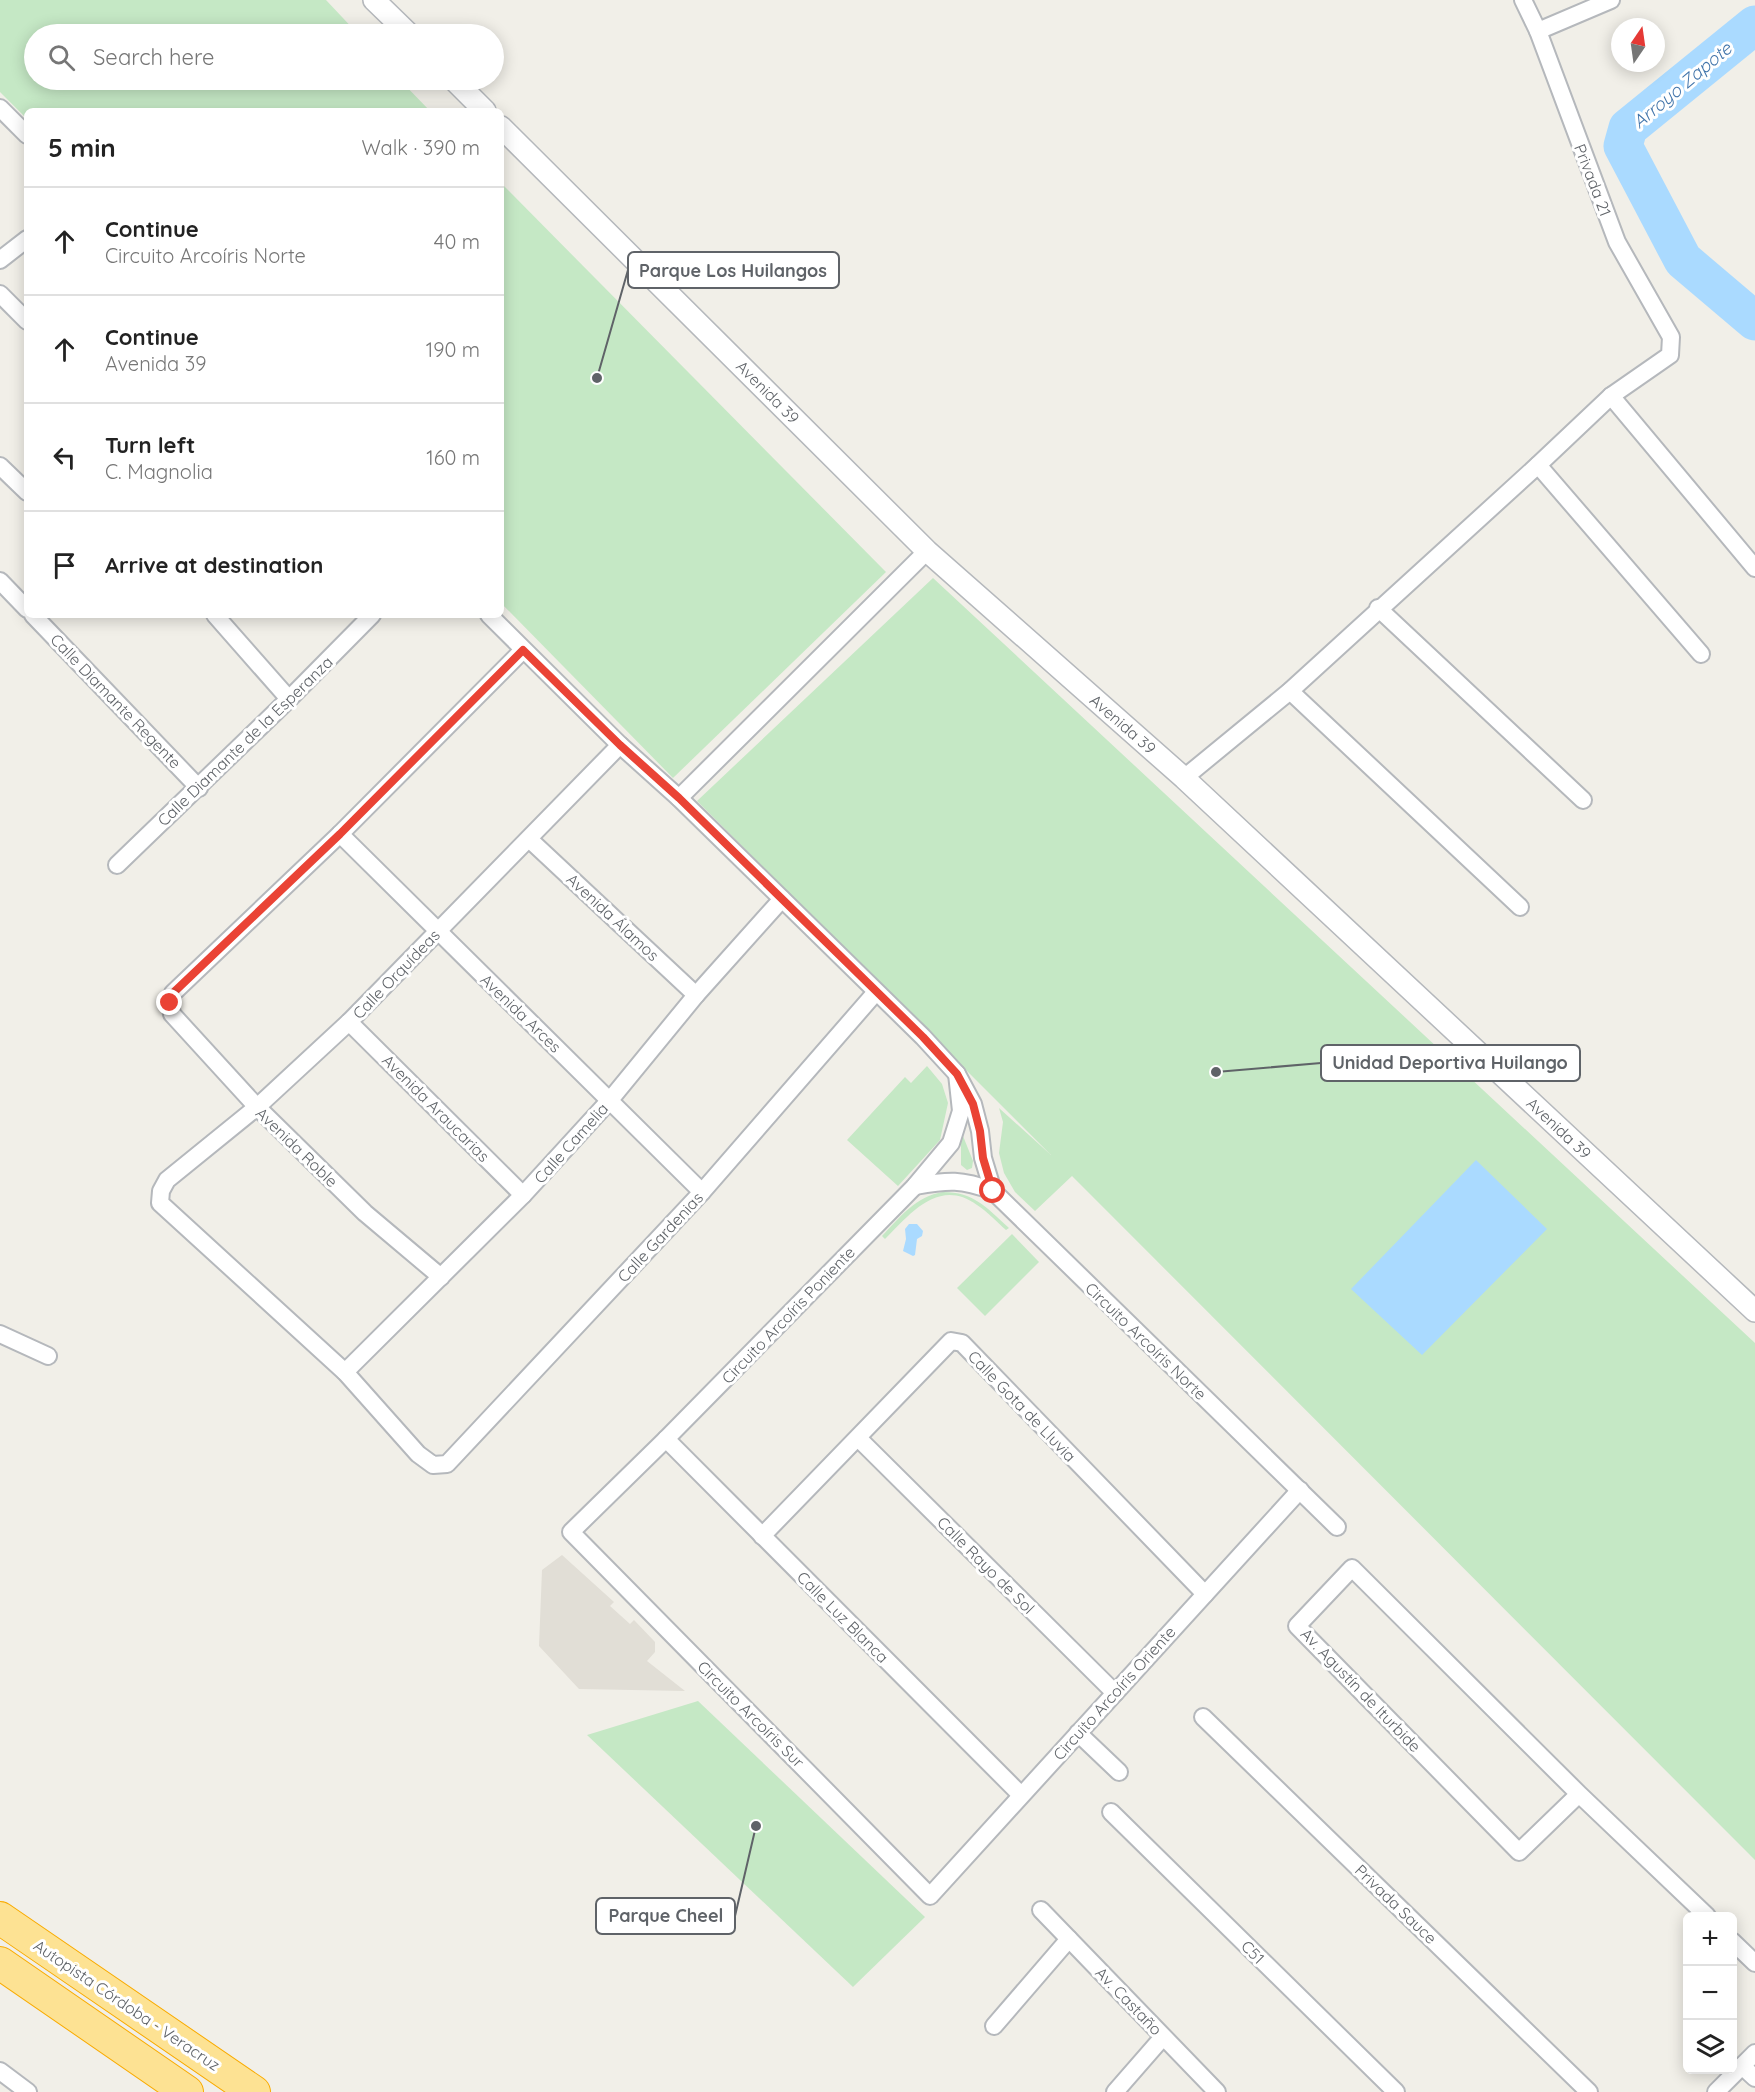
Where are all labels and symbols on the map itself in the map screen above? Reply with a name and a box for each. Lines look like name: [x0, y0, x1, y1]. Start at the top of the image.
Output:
north arrow: [1611, 18, 1665, 72]
water label: Arroyo Zapote: [1628, 36, 1737, 133]
street label: Privada 21: [1570, 141, 1616, 219]
callout: Parque Los Huilangos: [628, 252, 839, 288]
text: Parque Los Huilangos: [639, 259, 827, 282]
street label: Avenida 39: [732, 356, 804, 428]
street label: Calle Diamante Regente: [46, 629, 186, 773]
street label: Calle Diamante de la Esperanza: [153, 652, 337, 830]
street label: Avenida 39: [1086, 690, 1160, 758]
street label: Avenida Álamos: [563, 869, 663, 965]
street label: Calle Orquídeas: [348, 925, 444, 1023]
street label: Avenida Arces: [476, 969, 566, 1057]
route end: [156, 989, 182, 1015]
callout: Unidad Deportiva Huilango: [1321, 1045, 1580, 1081]
street label: Avenida Araucarias: [378, 1050, 494, 1166]
text: Unidad Deportiva Huilango: [1332, 1051, 1568, 1074]
street label: Avenida 39: [1523, 1093, 1596, 1163]
street label: Calle Camelia: [530, 1099, 612, 1187]
street label: Avenida Roble: [252, 1103, 342, 1191]
route start: [979, 1177, 1005, 1203]
street label: Calle Gardenias: [613, 1188, 707, 1286]
street label: Circuito Arcoíris Poniente: [717, 1242, 859, 1388]
street label: Circuito Arcoíris Norte: [1081, 1278, 1211, 1404]
street label: Calle Gota de Lluvia: [964, 1346, 1080, 1466]
street label: Calle Rayo de Sol: [933, 1512, 1039, 1618]
street label: Calle Luz Blanca: [793, 1567, 893, 1667]
street label: Circuito Arcoíris Oriente: [1049, 1622, 1179, 1764]
street label: Av. Agustín de Iturbide: [1297, 1624, 1425, 1756]
street label: Circuito Arcoíris Sur: [693, 1656, 809, 1772]
street label: Privada Sauce: [1351, 1860, 1441, 1948]
callout: Parque Cheel: [596, 1898, 735, 1934]
text: Parque Cheel: [609, 1904, 723, 1927]
street label: Autopista Córdoba - Veracruz: [30, 1935, 224, 2075]
street label: C51: [1237, 1936, 1269, 1968]
street label: Av. Castaño: [1091, 1963, 1167, 2039]

